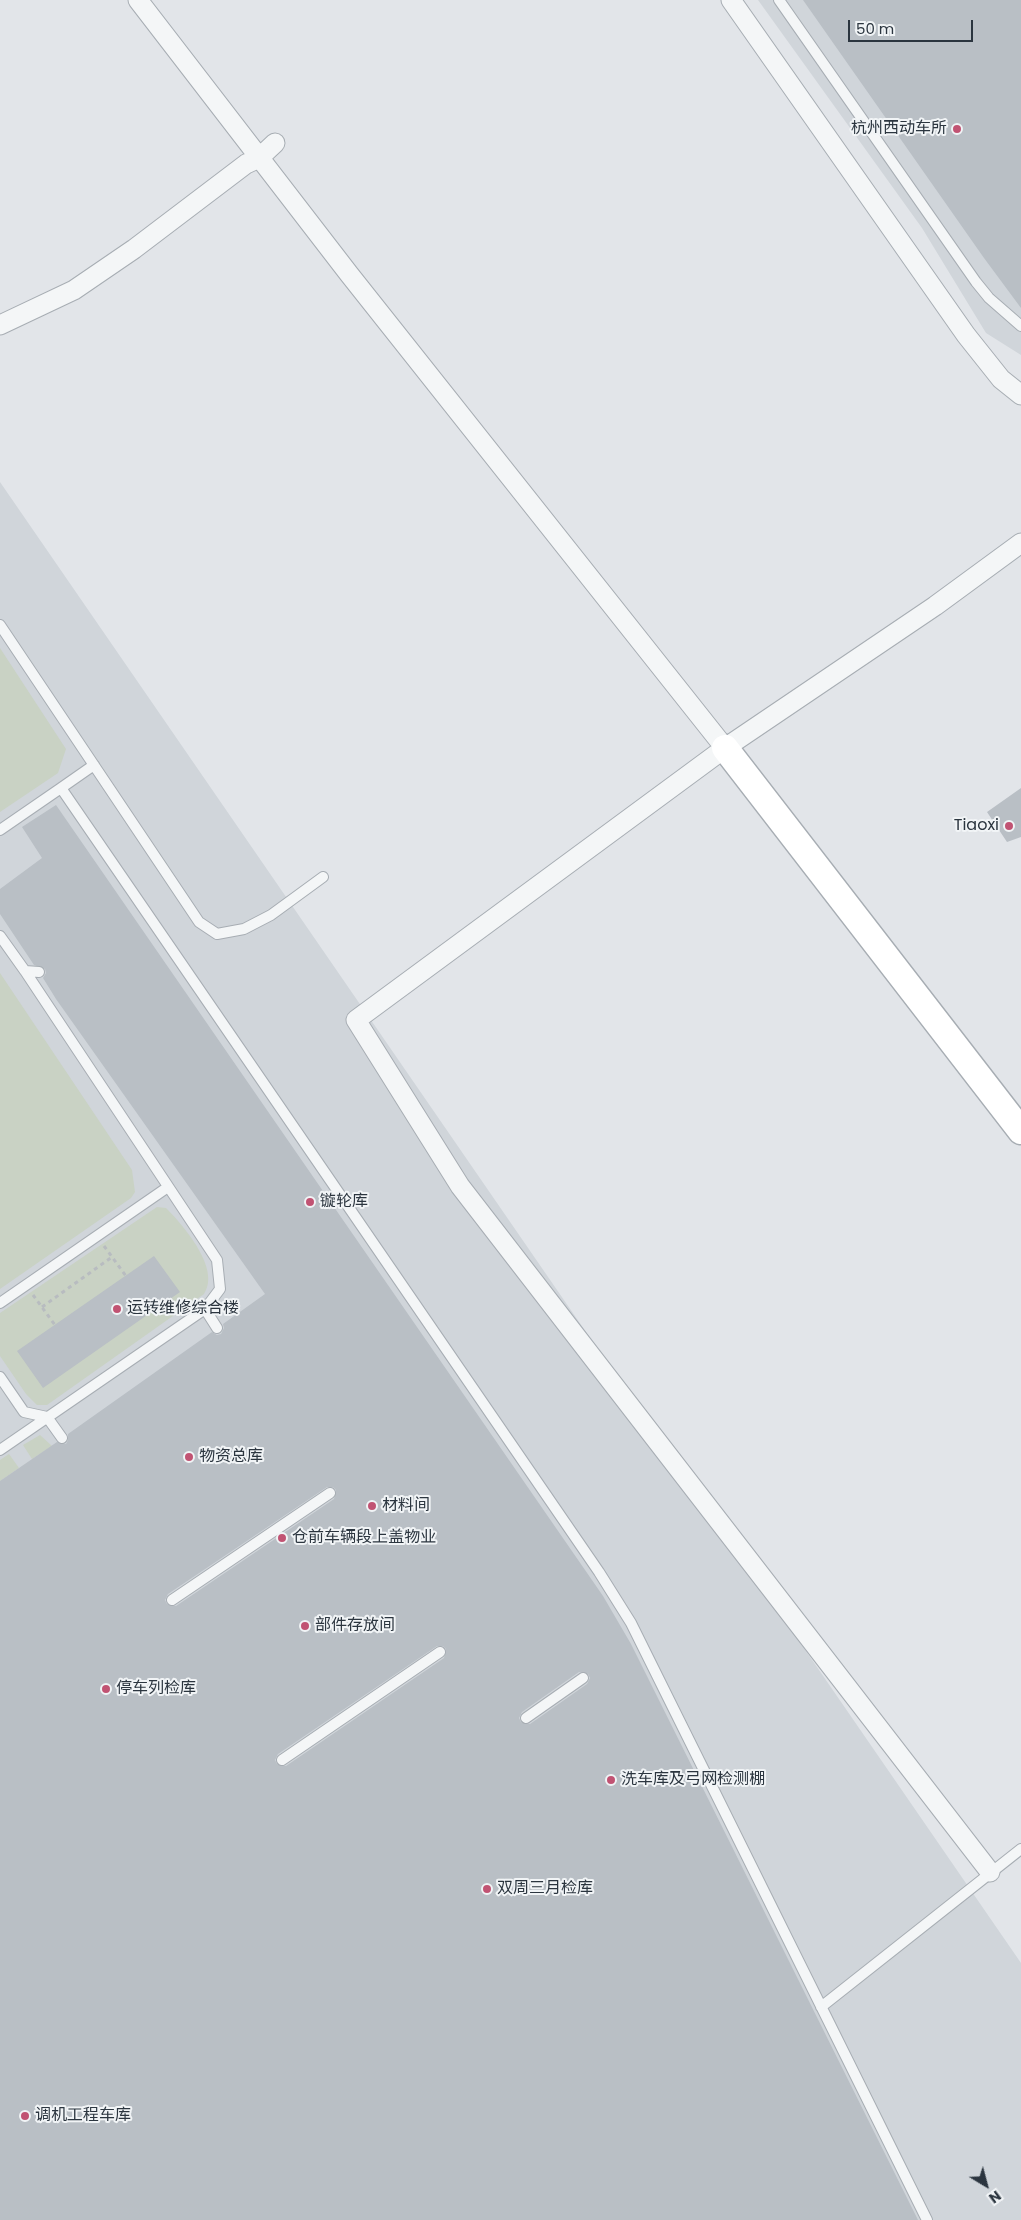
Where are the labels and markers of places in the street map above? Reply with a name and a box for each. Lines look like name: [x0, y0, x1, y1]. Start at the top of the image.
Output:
place label: 杭州西动车所: [851, 119, 947, 139]
marker: 杭州西动车所: [951, 123, 963, 135]
place label: Tiaoxi: [954, 816, 999, 836]
marker: Tiaoxi: [1003, 820, 1015, 832]
place label: 镟轮库: [320, 1192, 368, 1212]
marker: 镟轮库: [304, 1196, 316, 1208]
place label: 运转维修综合楼: [127, 1299, 239, 1319]
marker: 运转维修综合楼: [111, 1303, 123, 1315]
place label: 物资总库: [199, 1447, 263, 1467]
marker: 物资总库: [183, 1451, 195, 1463]
place label: 材料间: [382, 1496, 430, 1516]
marker: 材料间: [366, 1500, 378, 1512]
place label: 仓前车辆段上盖物业: [292, 1528, 436, 1548]
marker: 仓前车辆段上盖物业: [276, 1532, 288, 1544]
place label: 部件存放间: [315, 1616, 395, 1636]
marker: 部件存放间: [299, 1620, 311, 1632]
place label: 停车列检库: [116, 1679, 196, 1699]
marker: 停车列检库: [100, 1683, 112, 1695]
place label: 洗车库及弓网检测棚: [621, 1770, 765, 1790]
marker: 洗车库及弓网检测棚: [605, 1774, 617, 1786]
place label: 双周三月检库: [497, 1879, 593, 1899]
marker: 双周三月检库: [481, 1883, 493, 1895]
place label: 调机工程车库: [35, 2106, 131, 2126]
marker: 调机工程车库: [19, 2110, 31, 2122]

